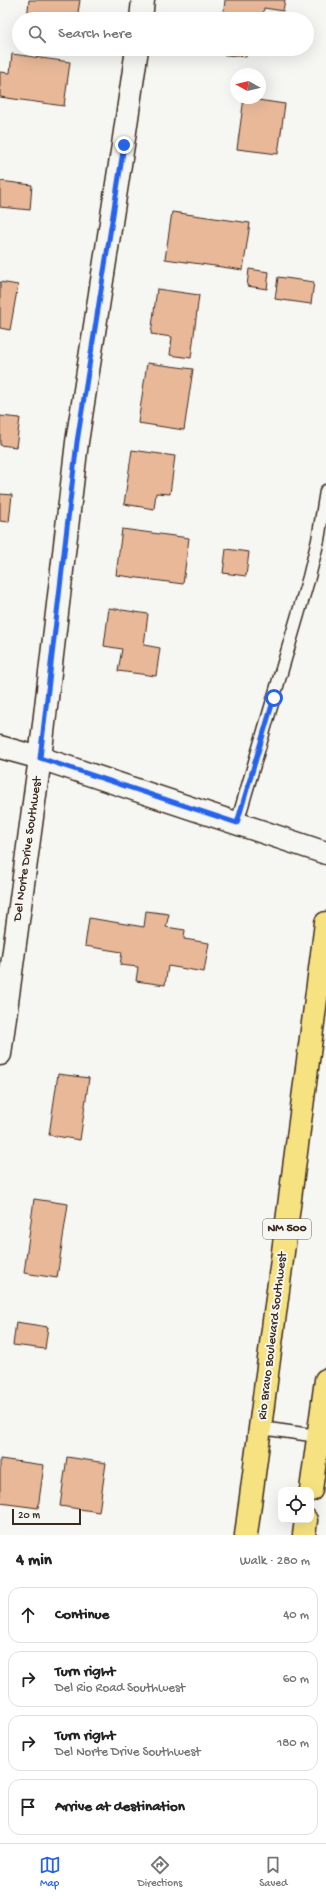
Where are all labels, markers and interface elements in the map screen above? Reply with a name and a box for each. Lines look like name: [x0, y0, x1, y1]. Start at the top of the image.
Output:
search box: [12, 12, 314, 56]
icon: search: [26, 23, 48, 45]
text: Search here: [58, 25, 132, 43]
north arrow: [230, 68, 266, 104]
route end: [115, 136, 133, 154]
route start: [265, 689, 283, 707]
street label: Del Norte Drive Southwest: [10, 774, 46, 923]
road number: NM 500: [263, 1219, 311, 1239]
street label: Rio Bravo Boulevard Southwest: [255, 1250, 291, 1421]
map controls: [278, 1487, 314, 1523]
button: locate: [278, 1487, 314, 1523]
scale bar: [12, 1507, 81, 1526]
text: 20 m: [18, 1510, 40, 1522]
text: 4 min: [16, 1551, 52, 1571]
text: Walk · 280 m: [240, 1554, 310, 1569]
icon: ahead: [17, 1604, 39, 1626]
text: Continue: [55, 1606, 109, 1624]
text: 40 m: [283, 1608, 309, 1623]
text: Turn right: [55, 1663, 115, 1681]
icon: right: [17, 1668, 39, 1690]
text: 60 m: [283, 1672, 309, 1687]
text: Del Rio Road Southwest: [55, 1681, 185, 1696]
text: Turn right: [55, 1727, 115, 1745]
icon: right: [17, 1732, 39, 1754]
text: 180 m: [277, 1736, 309, 1751]
text: Del Norte Drive Southwest: [55, 1745, 201, 1760]
icon: arrive: [17, 1796, 39, 1818]
text: Arrive at destination: [55, 1798, 185, 1816]
tab: Map: [39, 1854, 61, 1890]
tab: Directions: [138, 1854, 182, 1890]
tab: Saved: [259, 1854, 287, 1890]

